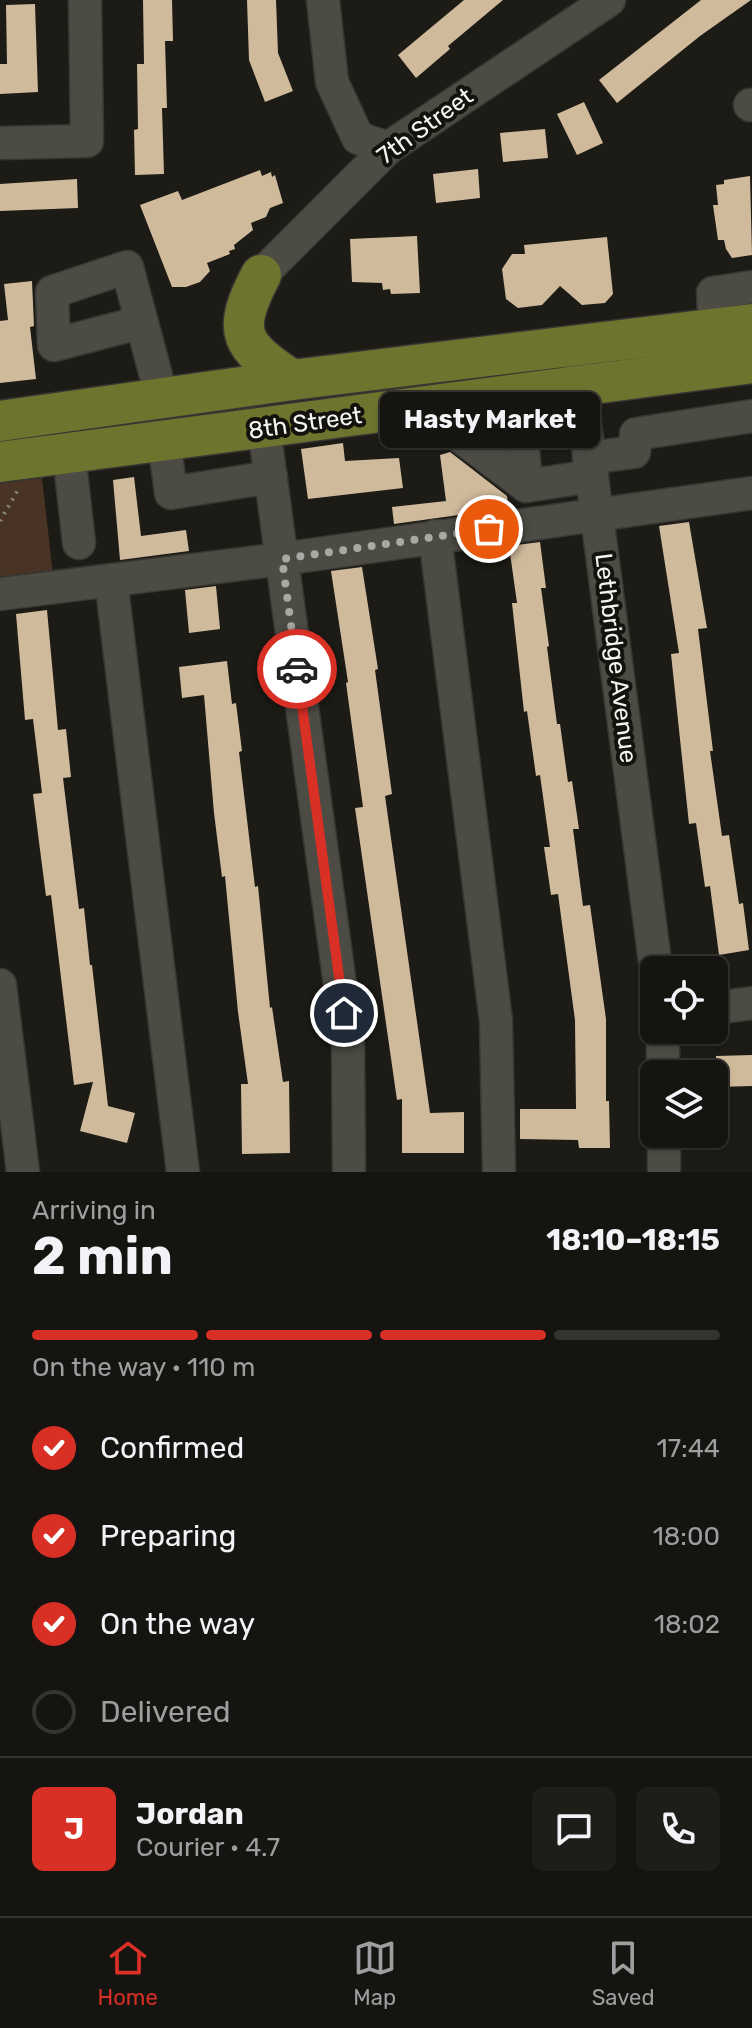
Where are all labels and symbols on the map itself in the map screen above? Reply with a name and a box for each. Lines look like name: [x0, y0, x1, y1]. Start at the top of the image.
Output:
street label: 7th Street: [372, 82, 478, 170]
callout: Hasty Market: [379, 393, 599, 449]
street label: 8th Street: [246, 401, 364, 445]
pin: [455, 495, 523, 563]
street label: Lethbridge Avenue: [589, 551, 643, 765]
courier: [257, 629, 337, 709]
pin: [310, 979, 378, 1047]

